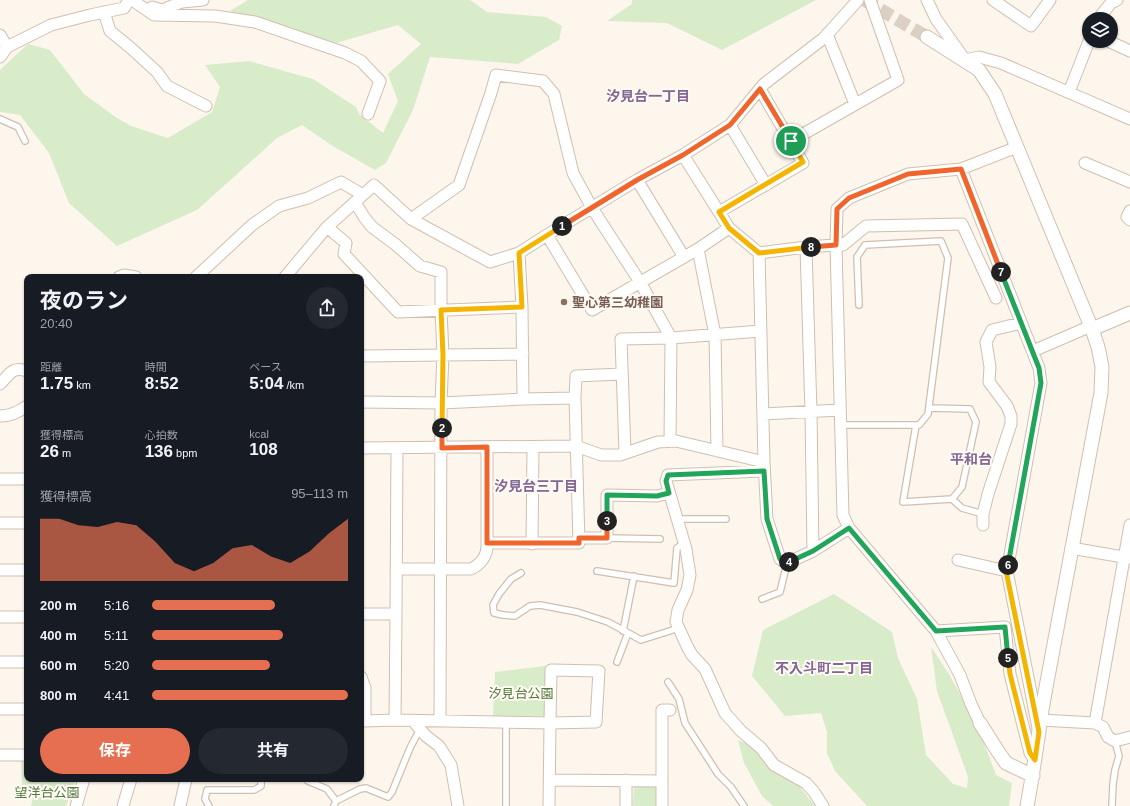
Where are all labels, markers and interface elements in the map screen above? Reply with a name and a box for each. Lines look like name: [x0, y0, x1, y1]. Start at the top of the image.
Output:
map controls: [1082, 12, 1118, 48]
button: layers: [1082, 12, 1118, 48]
district label: 汐見台一丁目: [606, 88, 690, 104]
pin: [774, 124, 808, 158]
icon: arrive: [780, 130, 802, 152]
pin: 1: [552, 216, 572, 236]
text: 1: [559, 220, 565, 232]
pin: 8: [801, 237, 821, 257]
text: 8: [808, 241, 814, 253]
pin: 7: [991, 262, 1011, 282]
text: 7: [998, 266, 1004, 278]
button: share: [306, 287, 348, 329]
text: 夜のラン: [40, 288, 128, 313]
place label: 聖心第三幼稚園: [572, 295, 663, 310]
marker: 聖心第三幼稚園: [559, 297, 569, 307]
text: 20:40: [40, 316, 73, 331]
text: 距離: [40, 361, 62, 373]
text: 時間: [145, 361, 167, 373]
text: ペース: [249, 361, 282, 373]
text: 1.75: [40, 374, 73, 393]
text: 8:52: [145, 374, 179, 393]
text: 5:04: [249, 374, 283, 393]
text: km: [73, 379, 91, 391]
text: /km: [283, 379, 304, 391]
pin: 2: [432, 418, 452, 438]
text: 2: [439, 422, 445, 434]
text: kcal: [249, 428, 269, 440]
text: 獲得標高: [40, 429, 84, 441]
text: 心拍数: [145, 429, 178, 441]
text: 108: [249, 440, 278, 459]
text: 26: [40, 442, 59, 461]
text: 136: [145, 442, 173, 461]
text: m: [59, 447, 71, 459]
text: bpm: [173, 447, 198, 459]
district label: 平和台: [950, 451, 992, 467]
district label: 汐見台三丁目: [494, 478, 578, 494]
text: 95–113 m: [291, 486, 348, 501]
text: 獲得標高: [40, 489, 92, 504]
pin: 3: [597, 511, 617, 531]
text: 3: [604, 515, 610, 527]
pin: 4: [779, 552, 799, 572]
pin: 6: [998, 555, 1018, 575]
text: 4: [786, 556, 792, 568]
text: 6: [1005, 559, 1011, 571]
text: 200 m: [40, 598, 77, 613]
text: 5:16: [104, 598, 129, 613]
text: 400 m: [40, 628, 77, 643]
text: 5:11: [104, 628, 128, 643]
pin: 5: [998, 648, 1018, 668]
text: 5: [1005, 652, 1011, 664]
text: 600 m: [40, 658, 77, 673]
text: 5:20: [104, 658, 129, 673]
district label: 不入斗町二丁目: [775, 660, 873, 676]
park label: 汐見台公園: [488, 686, 554, 701]
text: 800 m: [40, 688, 77, 703]
text: 4:41: [104, 688, 129, 703]
button: 保存: [40, 728, 190, 774]
button: 共有: [198, 728, 348, 774]
park label: 望洋台公園: [14, 785, 80, 800]

